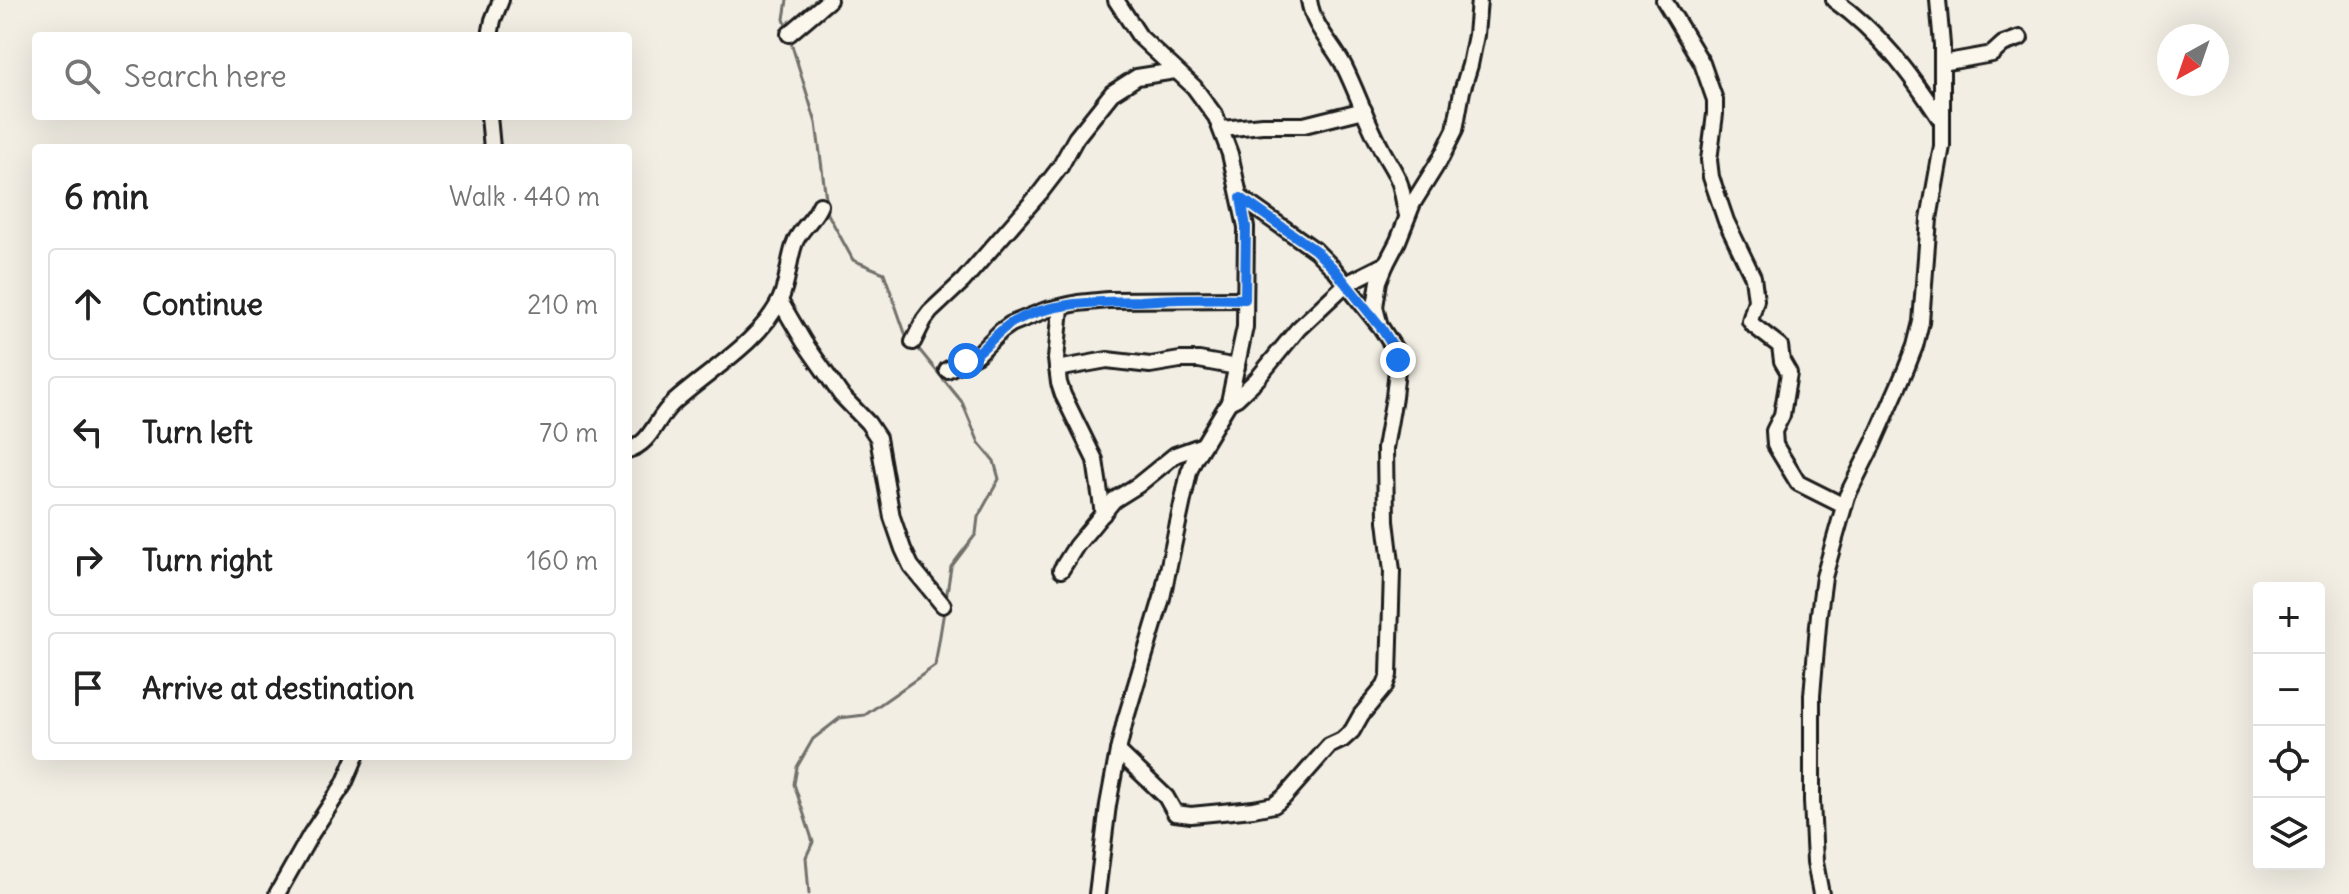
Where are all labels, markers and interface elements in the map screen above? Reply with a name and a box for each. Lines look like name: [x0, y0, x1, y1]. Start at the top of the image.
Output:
north arrow: [2157, 24, 2229, 96]
search box: [32, 32, 632, 120]
icon: search: [60, 54, 104, 98]
text: Search here: [124, 57, 287, 95]
text: 6 min: [64, 175, 149, 218]
text: Walk · 440 m: [449, 180, 600, 213]
icon: ahead: [66, 282, 110, 326]
text: Continue: [142, 285, 263, 323]
text: 210 m: [527, 288, 598, 321]
route end: [1380, 342, 1416, 378]
route start: [948, 343, 984, 379]
icon: left: [66, 410, 110, 454]
text: Turn left: [142, 413, 253, 451]
text: 70 m: [539, 416, 598, 449]
icon: right: [66, 538, 110, 582]
text: Turn right: [142, 541, 273, 579]
text: 160 m: [527, 544, 598, 577]
map controls: [2253, 582, 2325, 870]
button: +: [2253, 582, 2325, 654]
button: −: [2253, 654, 2325, 726]
icon: arrive: [66, 666, 110, 710]
text: Arrive at destination: [142, 669, 414, 707]
button: locate: [2253, 726, 2325, 798]
button: layers: [2253, 798, 2325, 870]

